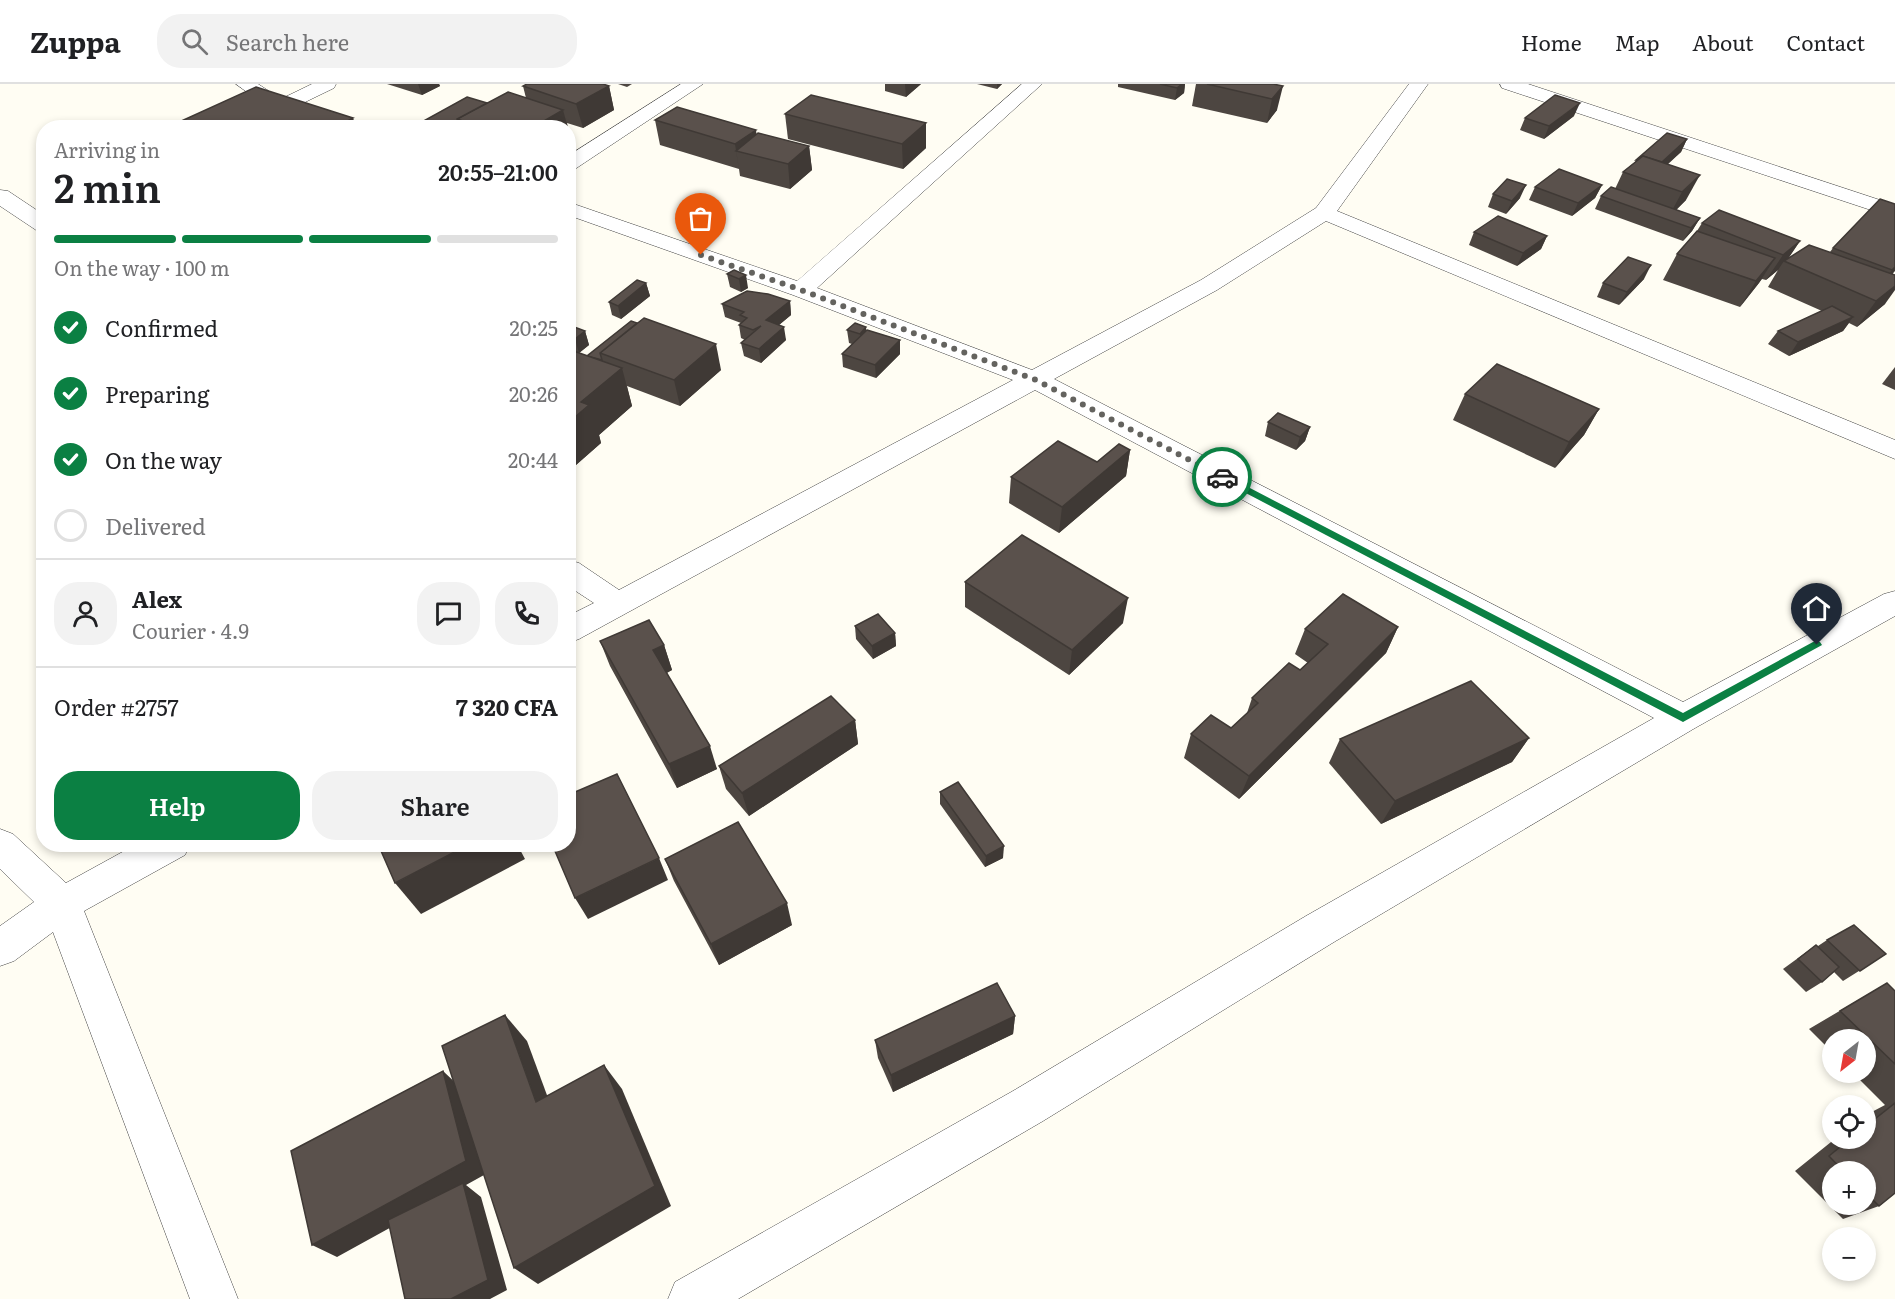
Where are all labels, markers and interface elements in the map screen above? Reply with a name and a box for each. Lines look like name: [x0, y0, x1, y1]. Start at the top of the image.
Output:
search box: [157, 14, 577, 68]
text: Zuppa: [30, 20, 121, 62]
icon: search: [178, 25, 211, 58]
text: Search here: [226, 25, 349, 58]
text: Home: [1521, 26, 1582, 57]
text: Map: [1615, 26, 1659, 57]
text: About: [1692, 26, 1754, 57]
text: Contact: [1787, 26, 1865, 57]
text: Arriving in: [54, 134, 160, 164]
text: 20:55–21:00: [438, 155, 558, 188]
text: 2 min: [54, 157, 161, 215]
pin: [675, 193, 726, 255]
icon: bag: [684, 202, 717, 235]
text: On the way · 100 m: [54, 252, 230, 282]
icon: check: [54, 311, 87, 344]
text: Confirmed: [105, 311, 218, 344]
text: 20:25: [510, 312, 558, 342]
icon: check: [54, 377, 87, 410]
text: Preparing: [105, 377, 209, 410]
text: 20:26: [509, 378, 558, 408]
icon: check: [54, 443, 87, 476]
text: On the way: [105, 443, 222, 476]
text: 20:44: [508, 444, 558, 474]
courier: [1192, 447, 1252, 507]
icon: car: [1206, 461, 1239, 494]
text: Delivered: [105, 509, 206, 542]
button: person: [54, 582, 117, 645]
text: Alex: [132, 582, 182, 615]
button: chat: [417, 582, 480, 645]
button: phone: [495, 582, 558, 645]
pin: [1791, 583, 1842, 645]
icon: home: [1800, 592, 1833, 625]
text: Courier · 4.9: [132, 615, 249, 645]
text: Order #2757: [54, 690, 179, 723]
text: 7 320 CFA: [456, 690, 558, 723]
button: Help: [54, 771, 300, 840]
button: Share: [312, 771, 558, 840]
north arrow: [1822, 1029, 1876, 1083]
map controls: [1822, 1029, 1876, 1281]
button: locate: [1822, 1095, 1876, 1149]
button: +: [1822, 1161, 1876, 1215]
button: −: [1822, 1227, 1876, 1281]

